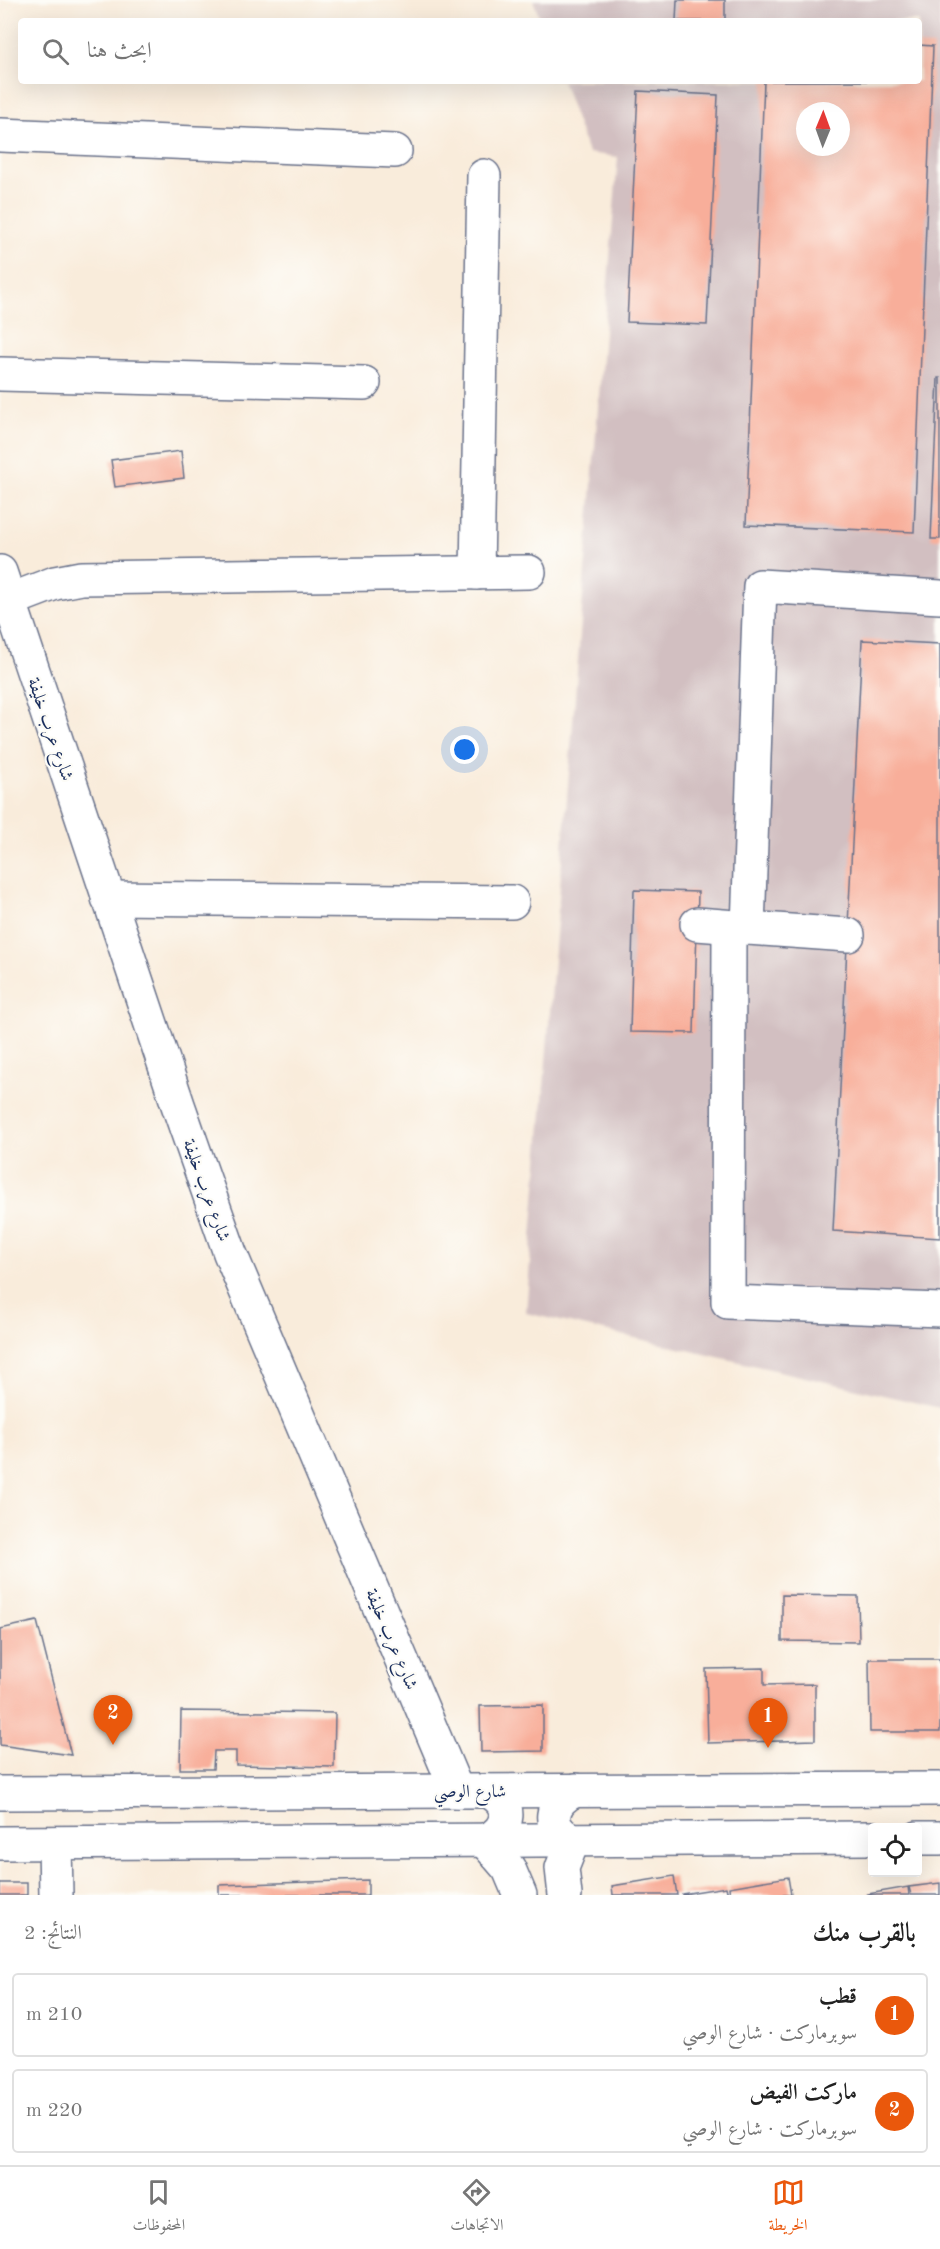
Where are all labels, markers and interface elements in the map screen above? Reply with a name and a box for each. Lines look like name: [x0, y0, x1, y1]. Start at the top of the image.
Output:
search box: [18, 18, 922, 84]
icon: search: [39, 35, 72, 68]
text: ابحث هنا: [87, 40, 152, 62]
north arrow: [796, 102, 850, 156]
street label: شارع عرب خليفة: [19, 676, 76, 785]
your location: [450, 735, 479, 764]
street label: شارع عرب خليفة: [175, 1137, 233, 1246]
street label: شارع عرب خليفة: [357, 1586, 420, 1694]
pin: 2: [94, 1696, 132, 1745]
pin: 1: [748, 1698, 788, 1748]
street label: شارع الوصي: [434, 1783, 506, 1808]
map controls: [868, 1823, 922, 1877]
button: locate: [868, 1823, 922, 1877]
text: بالقرب منك: [813, 1921, 916, 1947]
text: النتائج: 2: [24, 1924, 82, 1944]
text: قطب: [819, 1986, 857, 2008]
text: 210 m: [26, 2005, 82, 2025]
text: 1: [889, 2005, 900, 2025]
text: سوبرماركت · شارع الوصي: [682, 2024, 857, 2044]
text: ماركت الفيض: [749, 2082, 857, 2104]
text: 220 m: [26, 2101, 82, 2121]
text: 2: [889, 2101, 900, 2121]
text: سوبرماركت · شارع الوصي: [682, 2120, 857, 2140]
tab: المحفوظات: [133, 2176, 185, 2240]
tab: الاتجاهات: [450, 2176, 504, 2240]
tab: الخريطة: [769, 2176, 808, 2240]

